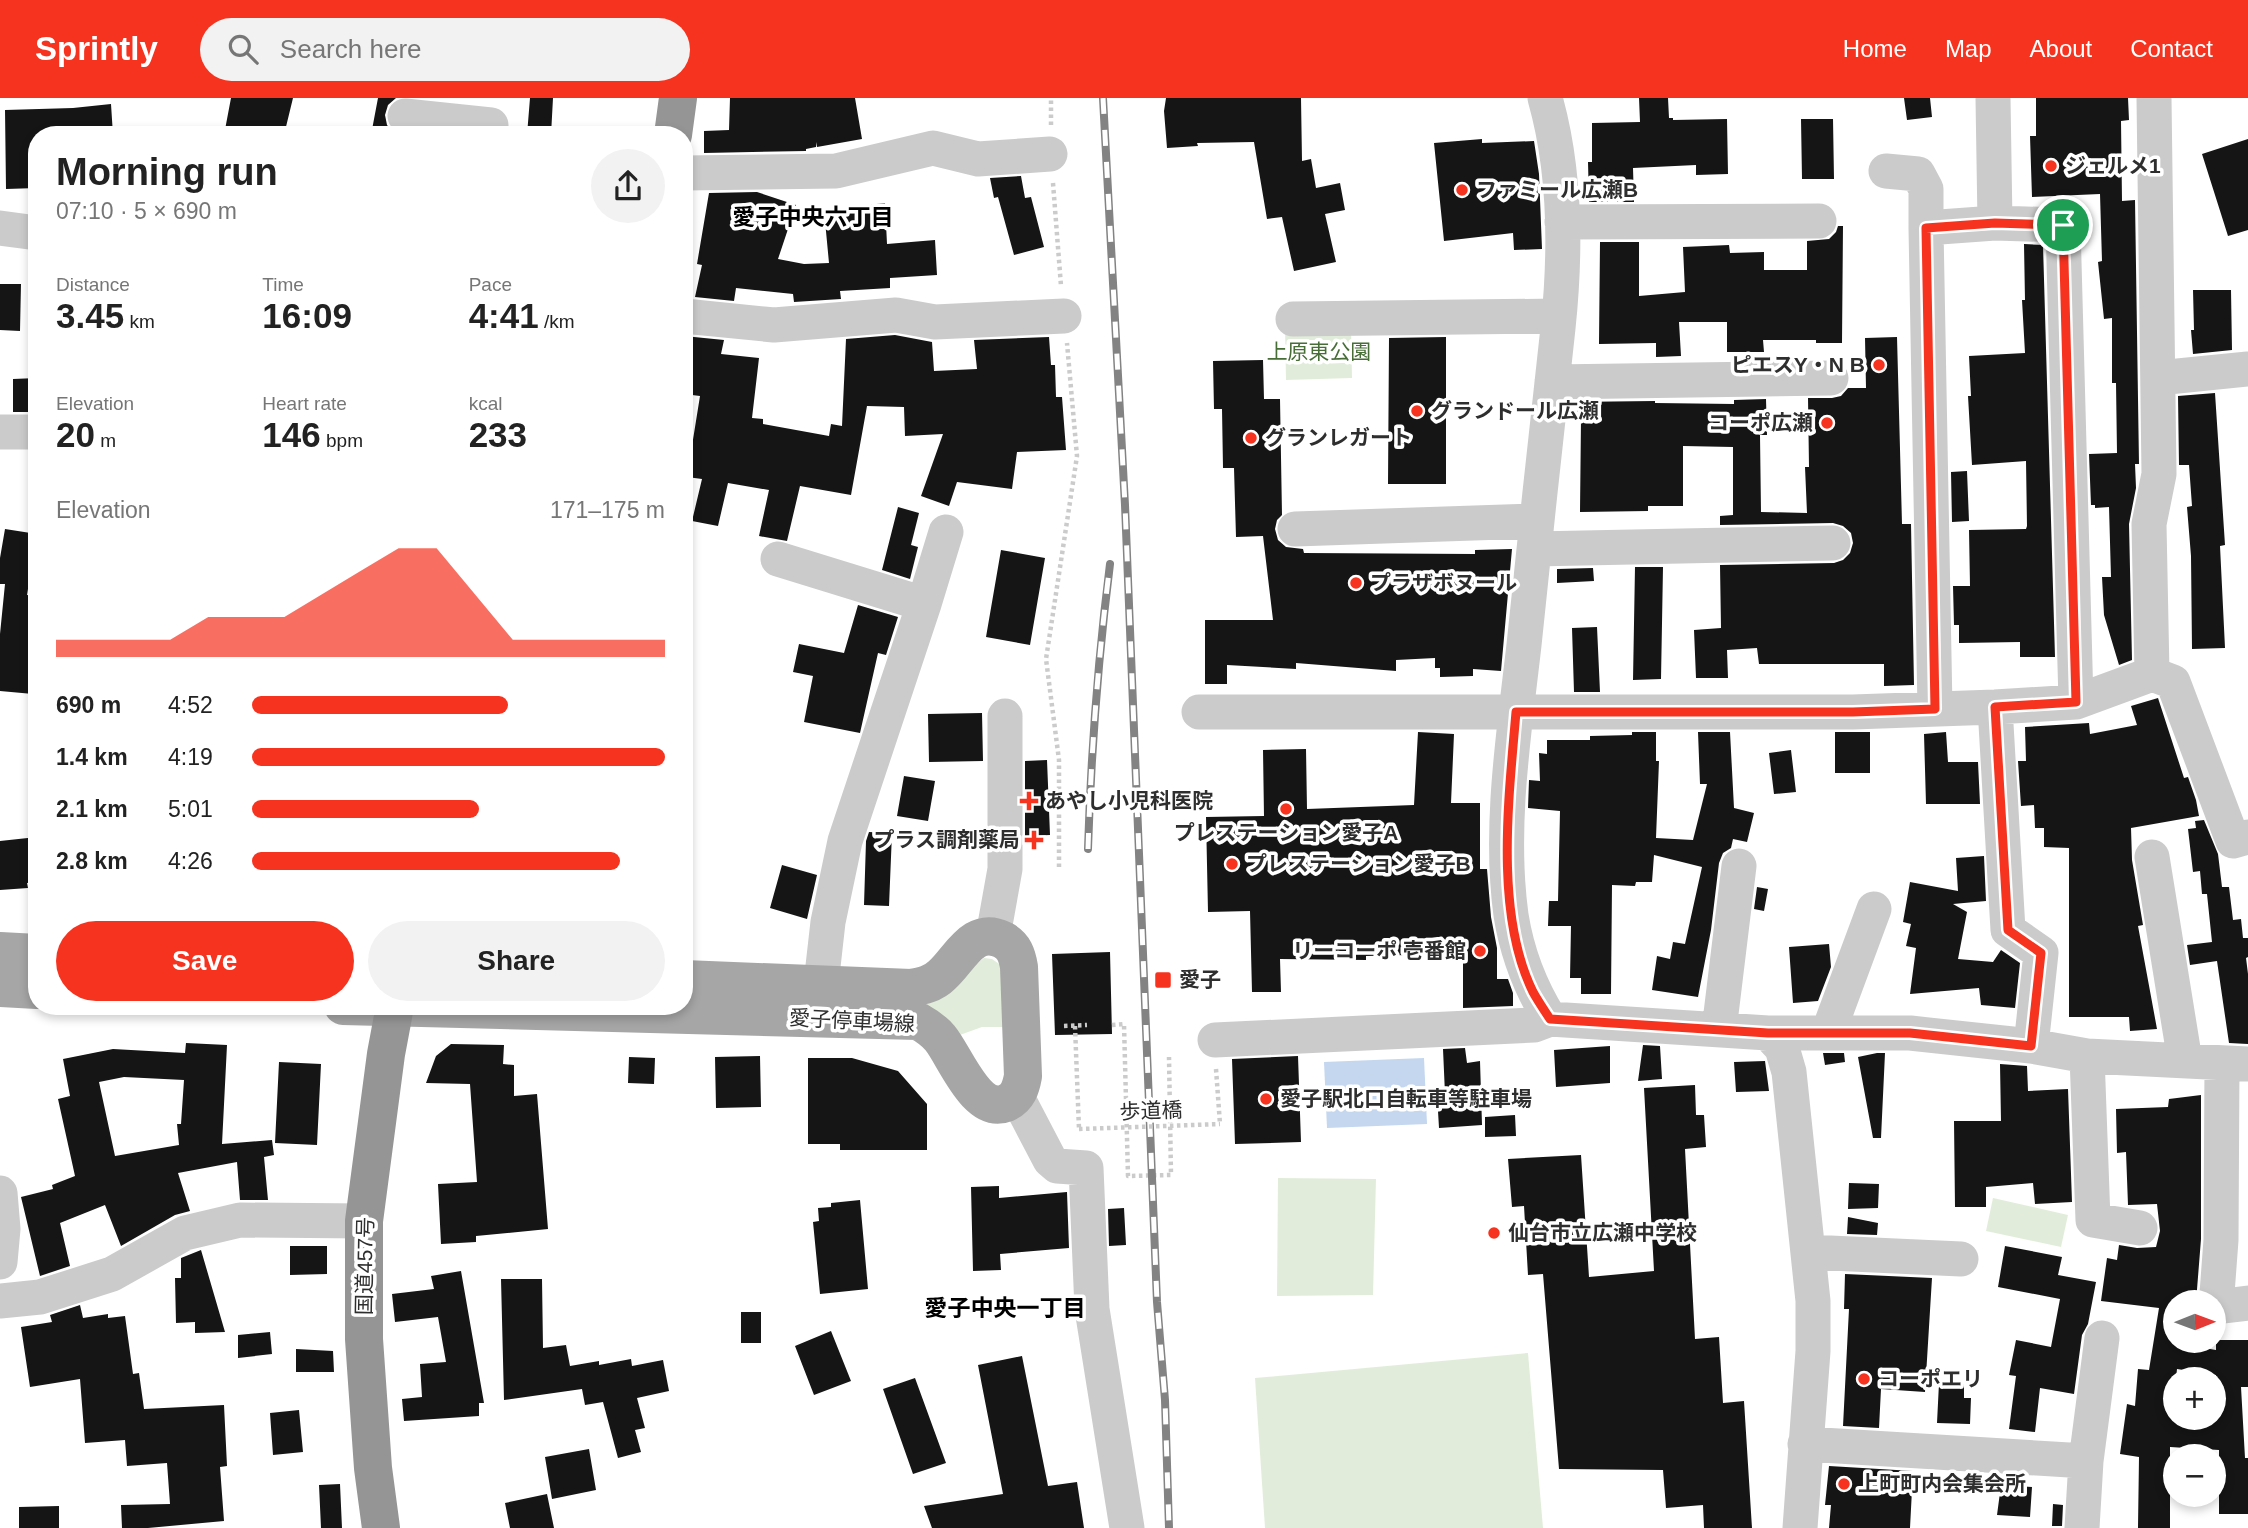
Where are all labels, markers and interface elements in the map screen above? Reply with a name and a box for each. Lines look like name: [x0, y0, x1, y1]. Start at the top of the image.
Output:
search box: [200, 18, 690, 81]
text: Sprintly: [35, 30, 158, 67]
icon: search: [224, 30, 262, 68]
text: Search here: [280, 34, 422, 64]
text: Home: [1843, 35, 1907, 62]
text: Map: [1945, 35, 1992, 62]
text: About: [2030, 35, 2092, 62]
text: Contact: [2130, 35, 2213, 62]
button: share: [591, 149, 665, 223]
text: Morning run: [56, 151, 278, 193]
place label: ジェルメ1: [2065, 154, 2161, 177]
marker: ジェルメ1: [2043, 158, 2059, 174]
place label: ファミール広瀬B: [1476, 178, 1638, 201]
marker: ファミール広瀬B: [1454, 182, 1470, 198]
pin: [2033, 195, 2093, 255]
text: 07:10 · 5 × 690 m: [56, 198, 237, 224]
district label: 愛子中央六丁目: [733, 204, 894, 230]
icon: arrive: [2044, 206, 2082, 244]
text: Distance: [56, 274, 130, 295]
text: Time: [262, 274, 304, 295]
text: Pace: [469, 274, 512, 295]
text: 3.45: [56, 296, 124, 335]
text: 16:09: [262, 296, 352, 335]
text: 4:41: [469, 296, 539, 335]
text: km: [124, 311, 155, 332]
text: /km: [539, 311, 575, 332]
park label: 上原東公園: [1267, 340, 1372, 363]
place label: ピエスY・N B: [1731, 353, 1865, 376]
marker: ピエスY・N B: [1871, 357, 1887, 373]
text: Elevation: [56, 393, 134, 414]
text: Heart rate: [262, 393, 347, 414]
text: kcal: [469, 393, 502, 414]
place label: グランドール広瀬: [1431, 399, 1599, 422]
marker: グランドール広瀬: [1409, 403, 1425, 419]
place label: コーポ広瀬: [1708, 411, 1813, 434]
text: 20: [56, 415, 95, 454]
text: 146: [262, 415, 321, 454]
text: 233: [469, 415, 527, 454]
marker: コーポ広瀬: [1819, 415, 1835, 431]
place label: グランレガート: [1265, 426, 1412, 449]
text: m: [95, 430, 116, 451]
text: bpm: [321, 430, 363, 451]
marker: グランレガート: [1243, 430, 1259, 446]
text: Elevation: [56, 497, 151, 523]
text: 171–175 m: [550, 497, 665, 523]
place label: プラザボヌール: [1370, 571, 1517, 594]
marker: プラザボヌール: [1348, 575, 1364, 591]
text: 690 m: [56, 692, 121, 718]
text: 4:52: [168, 692, 213, 718]
text: 1.4 km: [56, 744, 128, 770]
text: 4:19: [168, 744, 213, 770]
place label: あやし小児科医院: [1045, 789, 1213, 812]
marker: あやし小児科医院: [1019, 791, 1039, 811]
text: 2.1 km: [56, 796, 128, 822]
text: 5:01: [168, 796, 213, 822]
marker: プレステーション愛子A: [1278, 801, 1294, 817]
place label: プレステーション愛子A: [1174, 821, 1398, 844]
place label: プラス調剤薬局: [873, 828, 1020, 851]
marker: プラス調剤薬局: [1026, 832, 1042, 848]
text: 2.8 km: [56, 848, 128, 874]
text: 4:26: [168, 848, 213, 874]
place label: プレステーション愛子B: [1246, 852, 1471, 875]
marker: プレステーション愛子B: [1224, 856, 1240, 872]
button: Save: [56, 921, 354, 1001]
button: Share: [368, 921, 665, 1001]
place label: リーコーポ 壱番館: [1292, 939, 1466, 962]
marker: リーコーポ 壱番館: [1472, 943, 1488, 959]
place label: 愛子: [1179, 968, 1221, 991]
marker: 愛子: [1153, 970, 1173, 990]
street label: 愛子停車場線: [789, 1006, 916, 1035]
place label: 愛子駅北口自転車等駐車場: [1280, 1087, 1532, 1110]
marker: 愛子駅北口自転車等駐車場: [1258, 1091, 1274, 1107]
street label: 歩道橋: [1119, 1098, 1183, 1123]
street label: 国道457号: [352, 1217, 377, 1315]
place label: 仙台市立広瀬中学校: [1508, 1221, 1697, 1244]
marker: 仙台市立広瀬中学校: [1486, 1225, 1502, 1241]
north arrow: [2163, 1290, 2226, 1353]
map controls: [2163, 1290, 2226, 1507]
district label: 愛子中央一丁目: [925, 1295, 1086, 1321]
place label: コーポエリ: [1878, 1367, 1983, 1390]
button: +: [2163, 1367, 2226, 1430]
marker: コーポエリ: [1856, 1371, 1872, 1387]
button: −: [2163, 1444, 2226, 1507]
place label: 上町町内会集会所: [1858, 1472, 2026, 1495]
marker: 上町町内会集会所: [1836, 1476, 1852, 1492]

